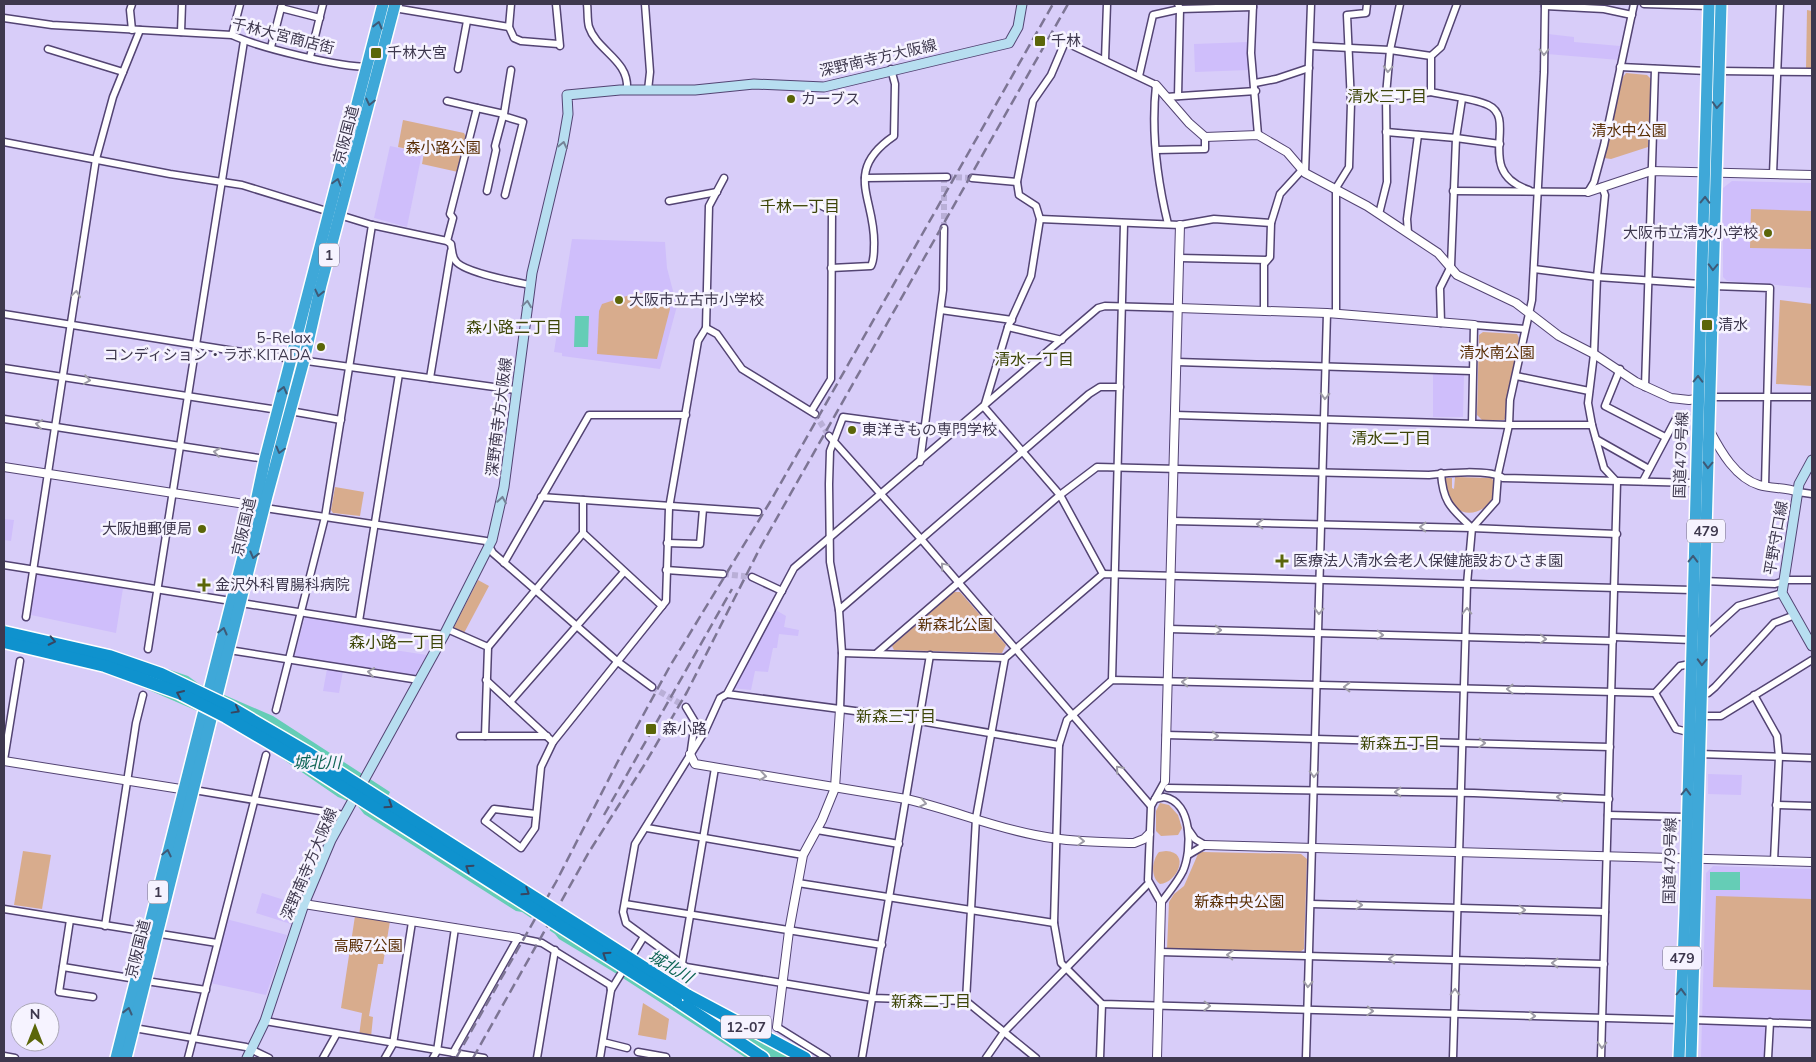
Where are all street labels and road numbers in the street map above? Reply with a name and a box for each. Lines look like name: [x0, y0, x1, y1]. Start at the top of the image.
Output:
street label: 千林大宮商店街: [230, 14, 336, 57]
street label: 深野南寺方大阪線: [817, 35, 938, 80]
street label: 京阪国道: [329, 103, 362, 166]
road number: 1: [319, 244, 339, 266]
street label: 深野南寺方大阪線: [482, 356, 515, 478]
street label: 国道479号線: [1669, 411, 1692, 499]
street label: 京阪国道: [228, 496, 260, 558]
street label: 平野守口線: [1760, 499, 1791, 577]
road number: 479: [1687, 520, 1725, 542]
street label: 深野南寺方大阪線: [276, 805, 341, 923]
street label: 国道479号線: [1659, 817, 1680, 905]
road number: 1: [148, 880, 168, 904]
street label: 京阪国道: [121, 917, 154, 980]
road number: 479: [1663, 946, 1701, 970]
road number: 12-07: [721, 1016, 771, 1038]

